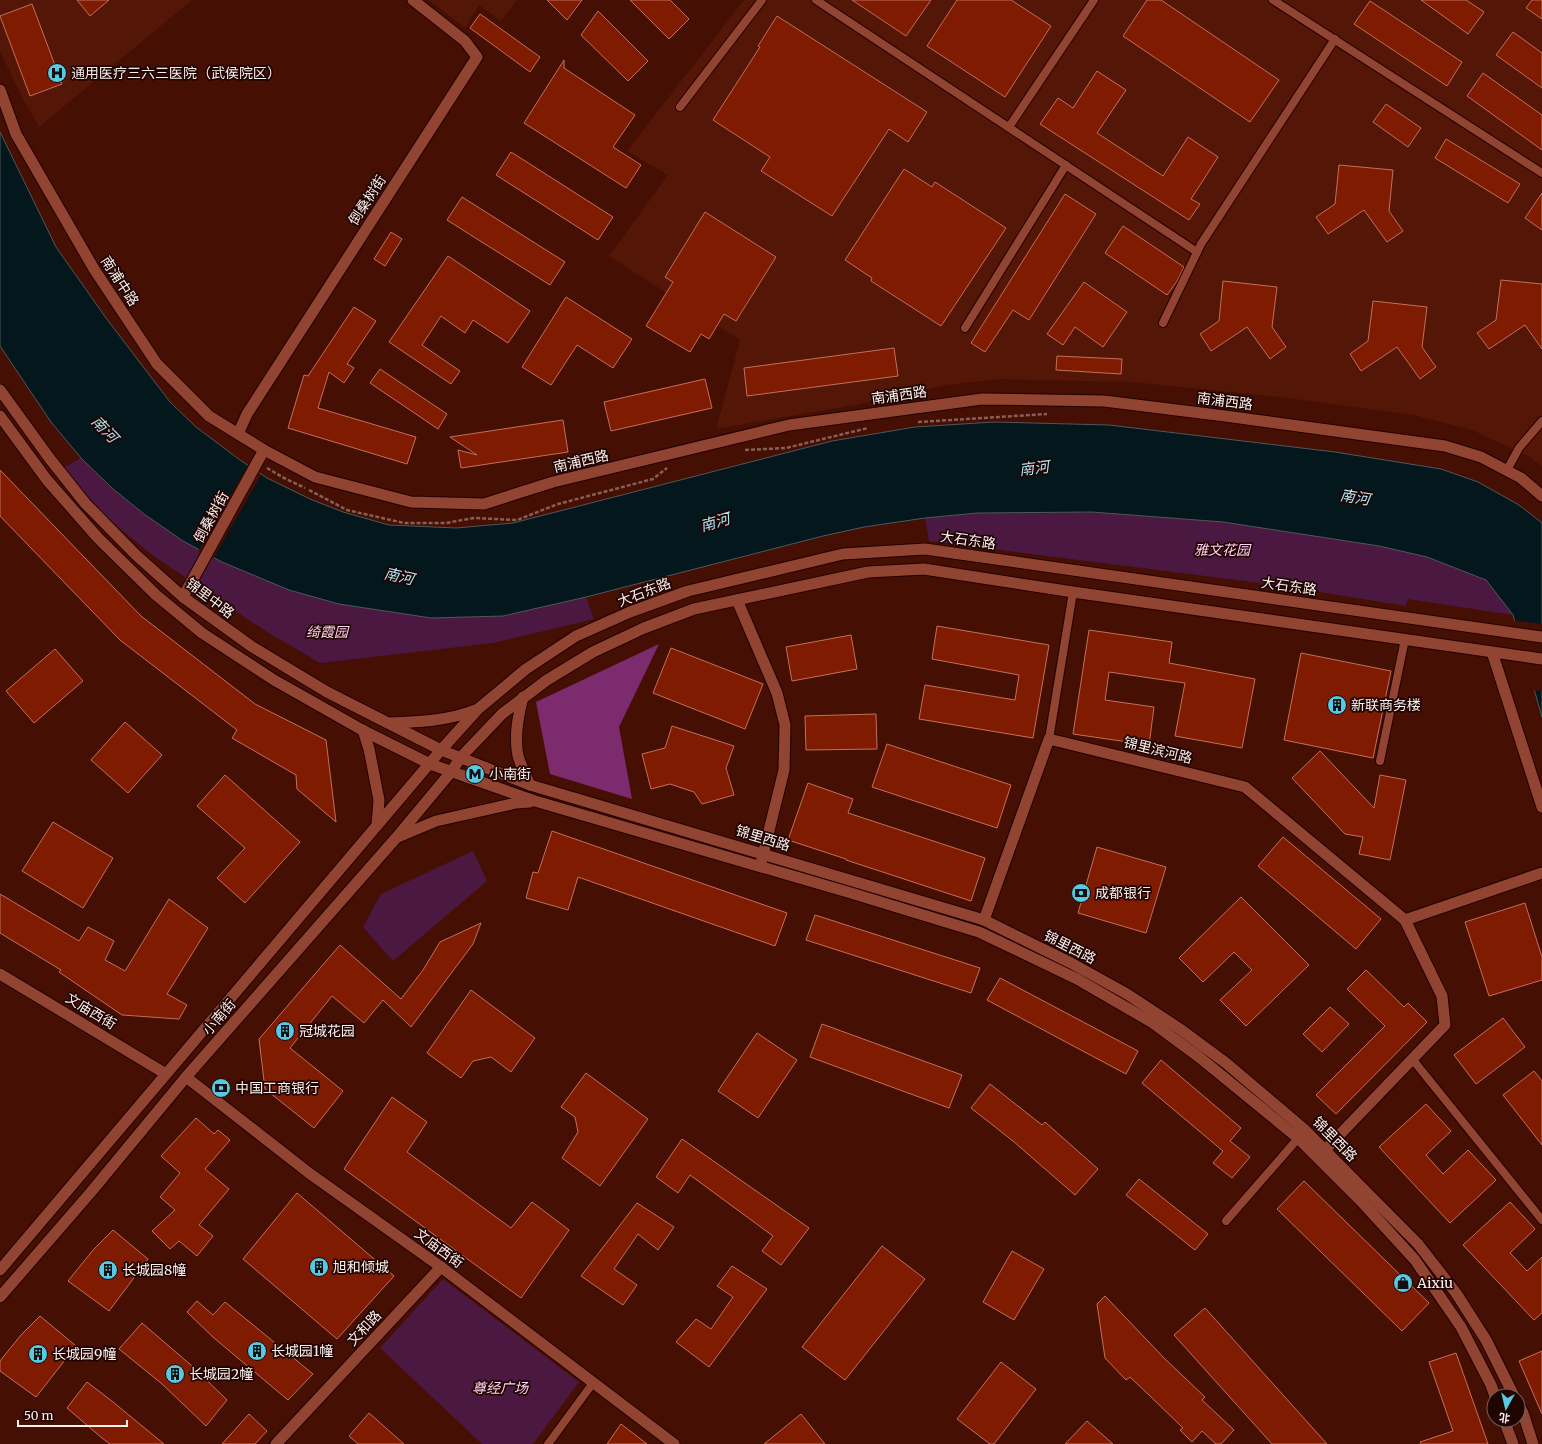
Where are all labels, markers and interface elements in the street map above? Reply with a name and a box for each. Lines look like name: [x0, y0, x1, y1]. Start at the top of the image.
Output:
hospital icon: 通用医疗三六三医院（武侯院区）: [46, 62, 68, 84]
place label: 通用医疗三六三医院（武侯院区）: [71, 64, 281, 82]
street label: 倒桑树街: [344, 172, 390, 228]
street label: 南浦中路: [97, 253, 143, 309]
street label: 南浦西路: [870, 382, 928, 408]
street label: 南浦西路: [1196, 389, 1254, 413]
water label: 南河: [88, 412, 124, 449]
street label: 南浦西路: [552, 446, 610, 476]
water label: 南河: [1018, 456, 1053, 479]
water label: 南河: [1339, 485, 1374, 509]
street label: 倒桑树街: [190, 488, 232, 546]
water label: 南河: [698, 508, 735, 535]
street label: 大石东路: [939, 527, 997, 553]
park label: 雅文花园: [1194, 541, 1252, 559]
water label: 南河: [382, 563, 419, 589]
street label: 大石东路: [1260, 573, 1318, 599]
street label: 锦里中路: [182, 574, 238, 622]
street label: 大石东路: [615, 574, 673, 610]
park label: 绮霞园: [306, 623, 350, 641]
building icon: 新联商务楼: [1326, 694, 1348, 716]
place label: 新联商务楼: [1351, 696, 1421, 714]
street label: 锦里滨河路: [1122, 733, 1194, 767]
metro station icon: 小南街: [464, 763, 486, 785]
place label: 小南街: [489, 765, 531, 783]
street label: 锦里西路: [734, 821, 792, 855]
bank icon: 成都银行: [1070, 882, 1092, 904]
place label: 成都银行: [1095, 884, 1151, 902]
street label: 锦里西路: [1041, 926, 1099, 968]
street label: 文庙西街: [62, 989, 120, 1033]
street label: 小南街: [198, 995, 240, 1039]
building icon: 冠城花园: [274, 1020, 296, 1042]
place label: 冠城花园: [299, 1022, 355, 1040]
bank icon: 中国工商银行: [210, 1077, 232, 1099]
place label: 中国工商银行: [235, 1079, 319, 1097]
street label: 锦里西路: [1309, 1113, 1361, 1165]
street label: 文庙西街: [411, 1224, 467, 1272]
building icon: 旭和倾城: [308, 1256, 330, 1278]
place label: 旭和倾城: [333, 1258, 389, 1276]
building icon: 长城园8幢: [97, 1259, 119, 1281]
place label: 长城园8幢: [122, 1261, 186, 1279]
shop icon: Aixiu: [1392, 1272, 1414, 1294]
place label: Aixiu: [1416, 1274, 1453, 1292]
street label: 文和路: [343, 1307, 385, 1349]
building icon: 长城园1幢: [246, 1340, 268, 1362]
place label: 长城园1幢: [271, 1342, 333, 1360]
building icon: 长城园9幢: [27, 1343, 49, 1365]
place label: 长城园9幢: [52, 1345, 116, 1363]
building icon: 长城园2幢: [164, 1363, 186, 1385]
place label: 长城园2幢: [189, 1365, 253, 1383]
park label: 尊经广场: [472, 1379, 529, 1397]
north arrow: [1486, 1388, 1526, 1428]
scale bar: [18, 1402, 127, 1428]
text: 50 m: [24, 1408, 53, 1423]
text: 北: [1498, 1410, 1511, 1426]

